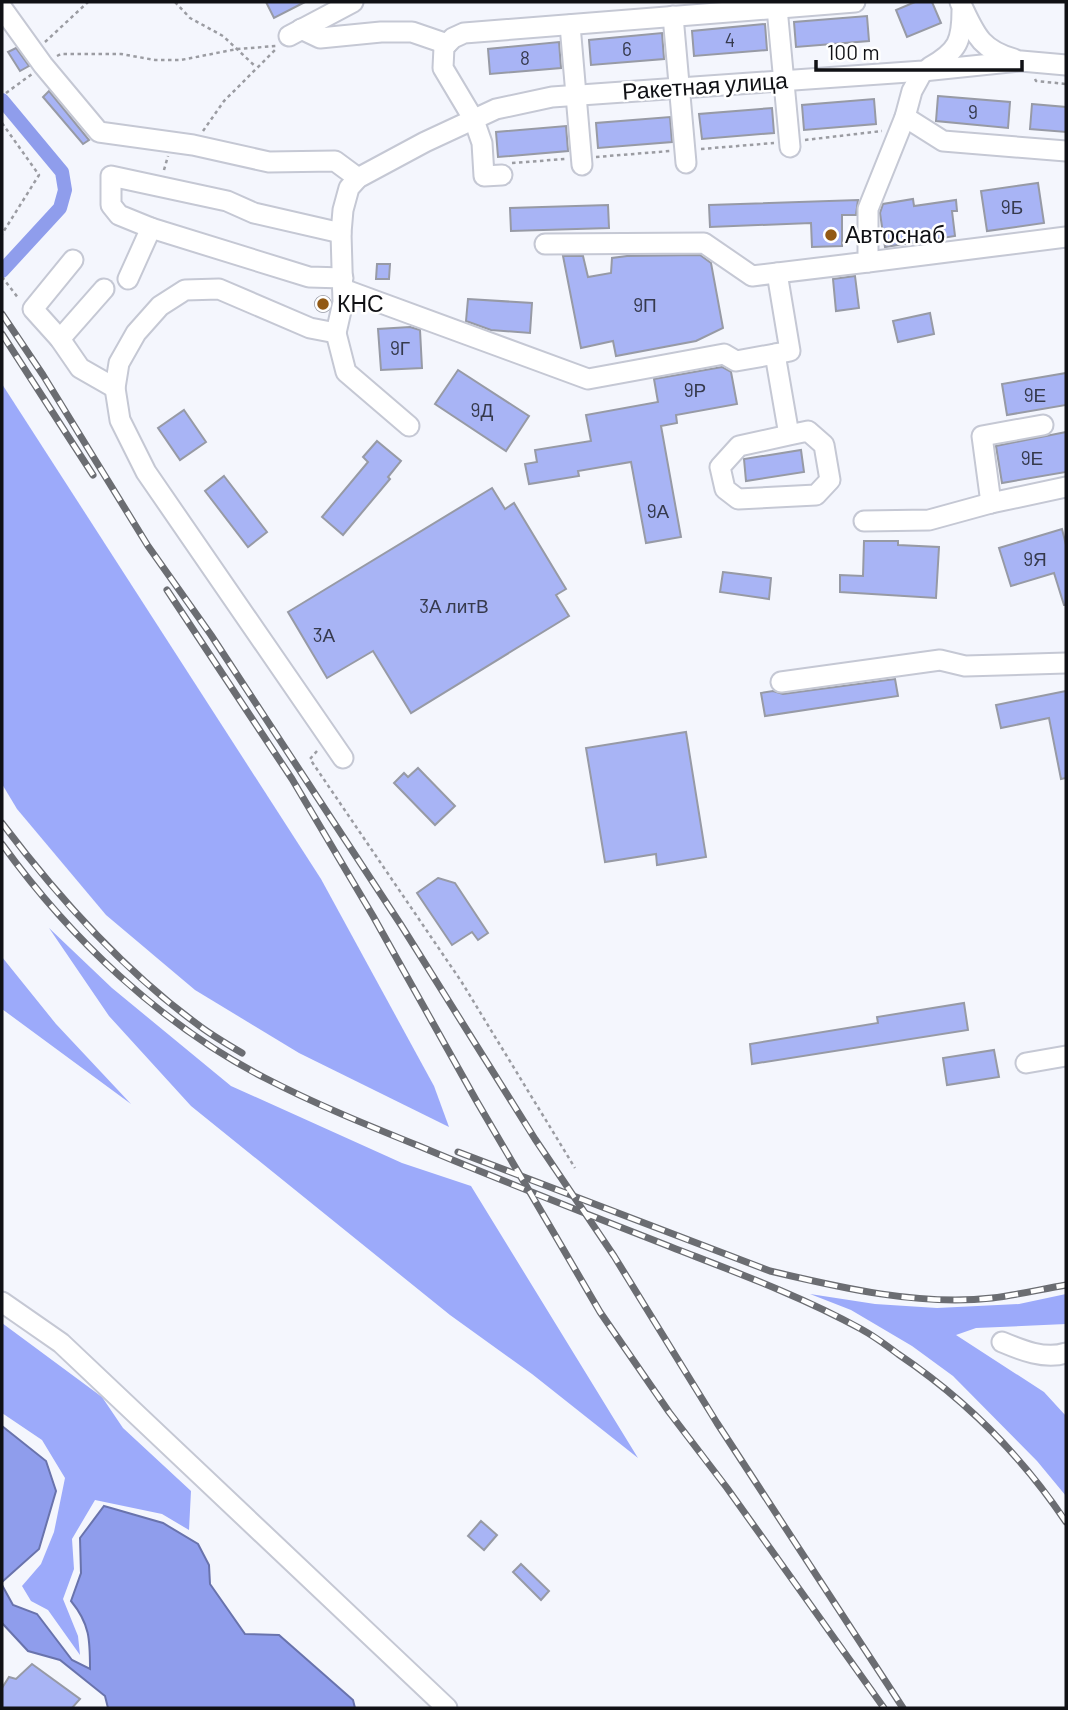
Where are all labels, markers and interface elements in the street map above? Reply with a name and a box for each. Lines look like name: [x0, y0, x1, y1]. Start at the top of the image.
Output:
house number: 4: [725, 28, 735, 51]
scale bar: [816, 28, 1023, 72]
house number: 6: [622, 37, 632, 60]
text: 100 m: [827, 39, 880, 64]
house number: 8: [520, 46, 530, 69]
street label: Ракетная улица: [621, 65, 789, 105]
house number: 9: [968, 100, 978, 123]
house number: 9Б: [1001, 195, 1023, 218]
place label: Автоснаб: [845, 220, 945, 248]
marker: Автоснаб: [823, 227, 839, 243]
place label: КНС: [337, 289, 384, 317]
house number: 9П: [633, 293, 657, 316]
marker: КНС: [315, 296, 331, 312]
house number: 9Г: [390, 336, 410, 359]
house number: 9Р: [684, 378, 706, 401]
house number: 9Е: [1024, 383, 1046, 406]
house number: 9Д: [471, 398, 494, 421]
house number: 9Е: [1021, 446, 1043, 469]
house number: 9А: [647, 499, 670, 522]
house number: 9Я: [1023, 547, 1047, 570]
house number: 3А литВ: [419, 594, 489, 617]
house number: 3А: [313, 623, 336, 646]

